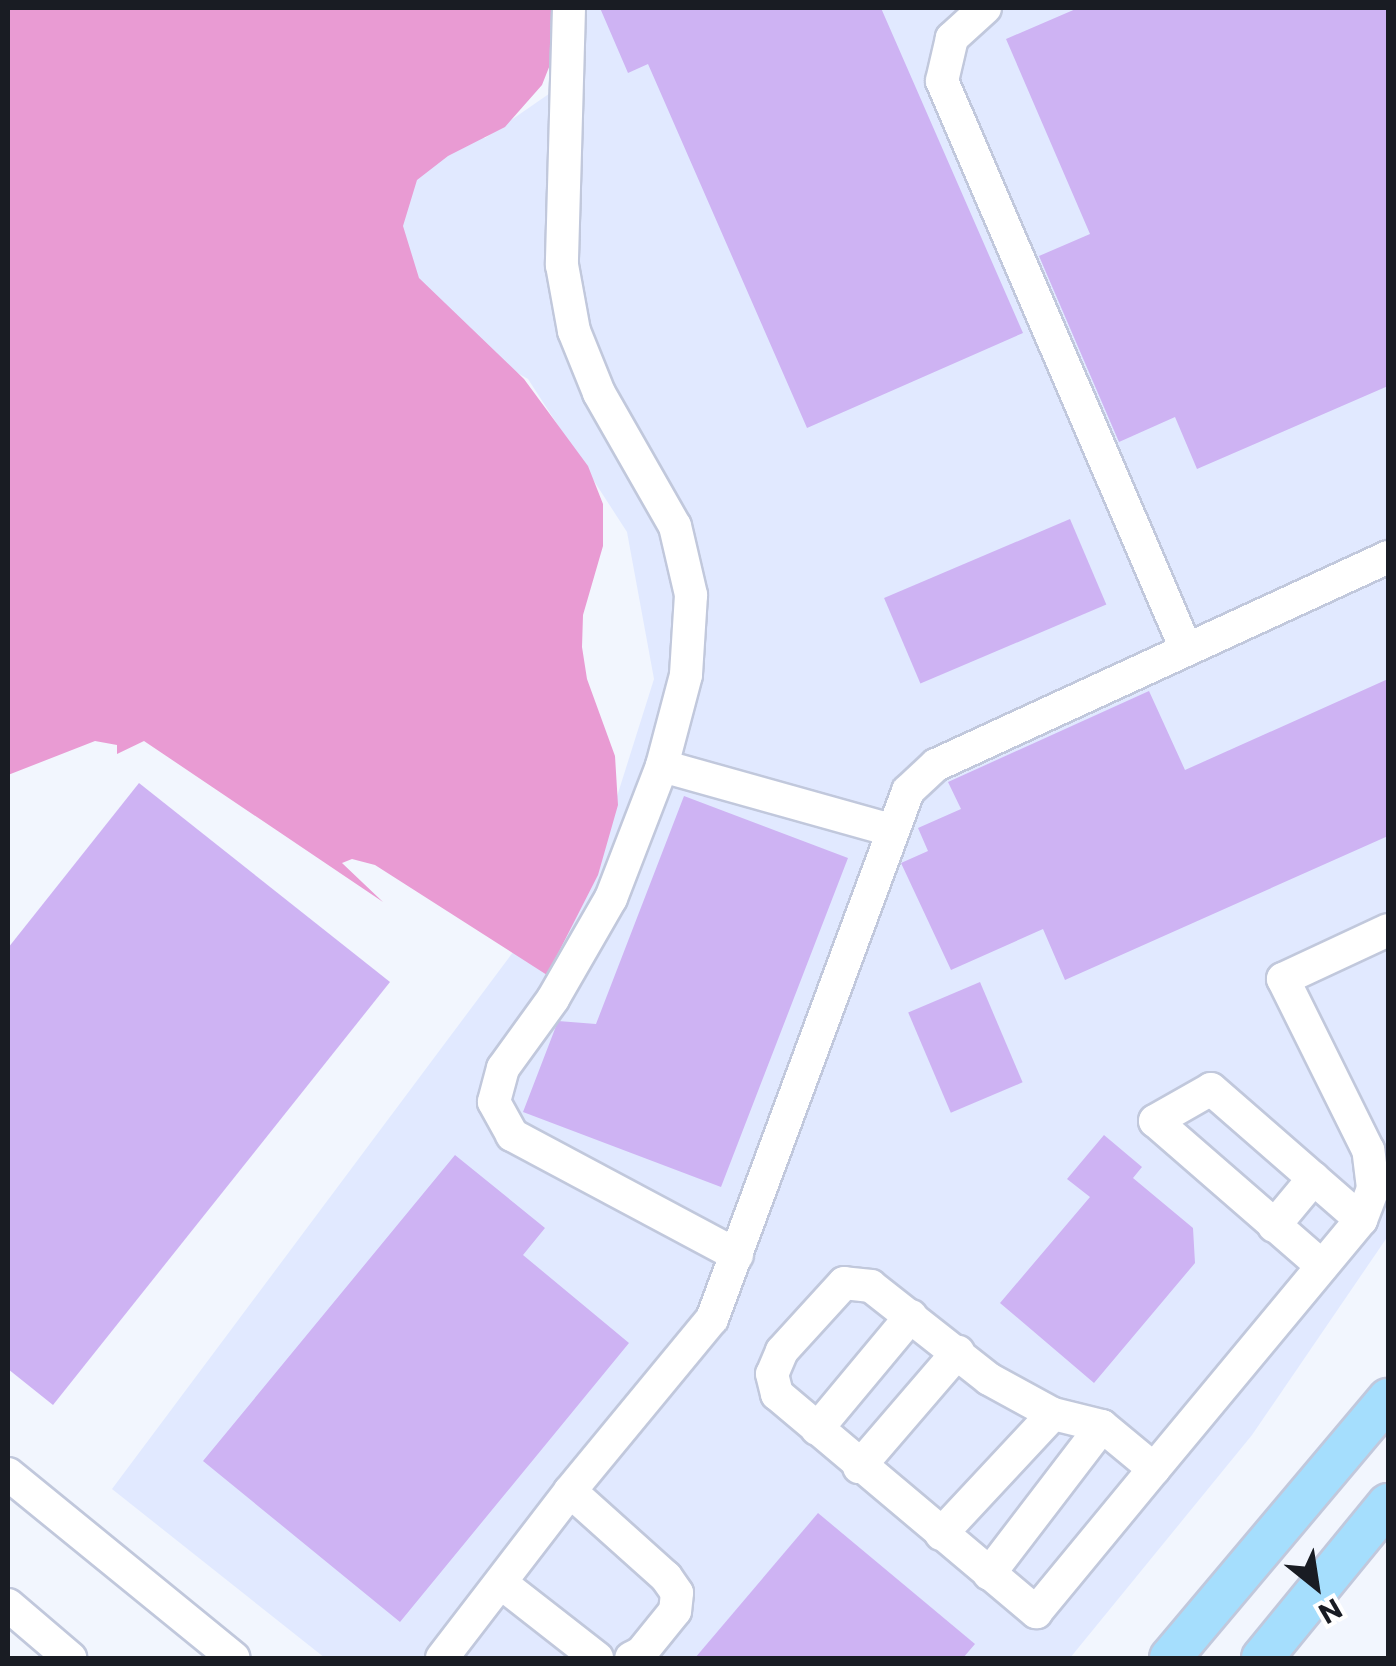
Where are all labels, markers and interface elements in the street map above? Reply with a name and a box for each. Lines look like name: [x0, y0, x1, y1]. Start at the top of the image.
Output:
north arrow: [1266, 1536, 1366, 1636]
text: N: [1313, 1592, 1349, 1632]

